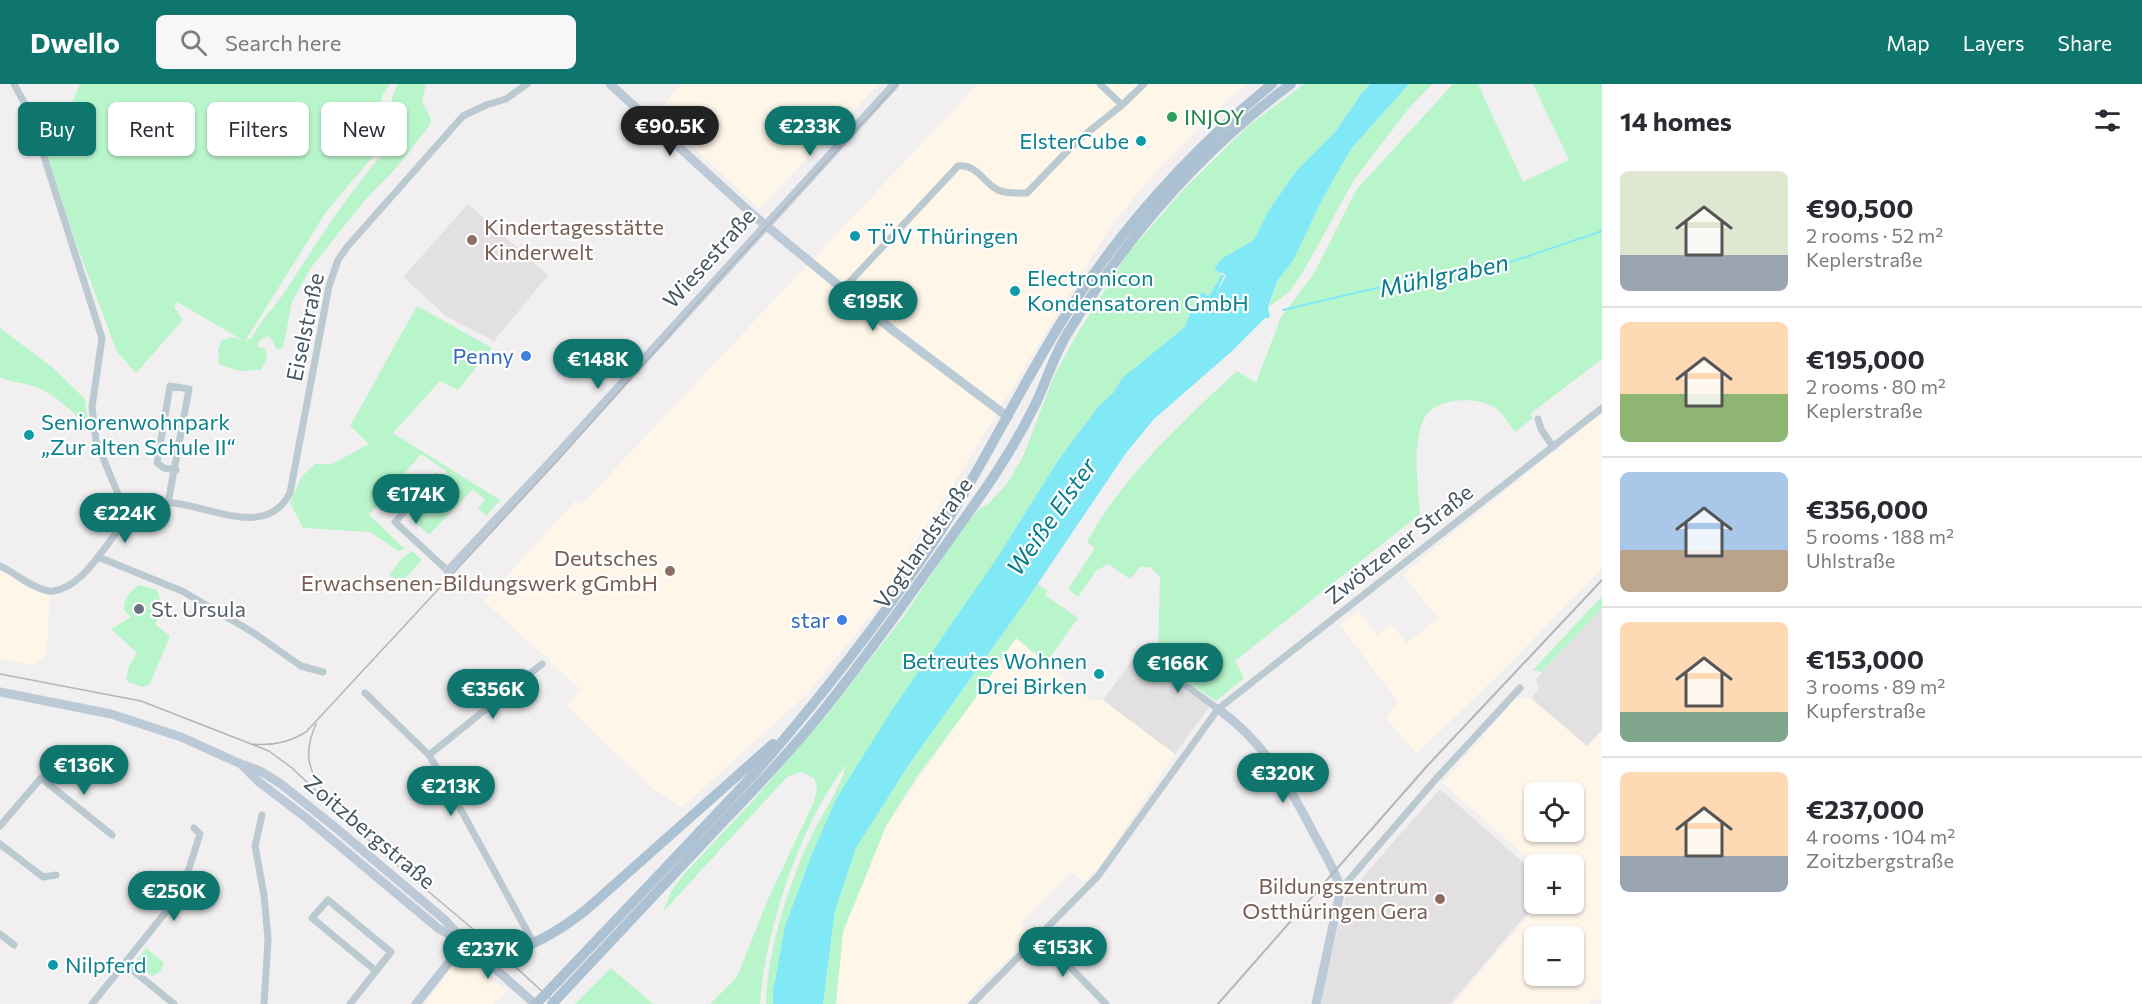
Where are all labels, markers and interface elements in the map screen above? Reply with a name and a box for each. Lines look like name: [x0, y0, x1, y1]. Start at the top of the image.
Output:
search box: [156, 15, 576, 69]
text: Dwello: [30, 25, 120, 59]
icon: search: [177, 26, 210, 59]
text: Search here: [225, 29, 341, 56]
text: Map: [1886, 30, 1930, 55]
text: Layers: [1963, 30, 2025, 55]
text: Share: [2058, 30, 2112, 55]
chip: Buy: [18, 102, 96, 156]
chip: Rent: [108, 102, 195, 156]
chip: Filters: [207, 102, 309, 156]
chip: New: [321, 102, 407, 156]
place label: INJOY: [1184, 103, 1245, 130]
icon: filters: [2091, 104, 2124, 137]
text: 14 homes: [1620, 105, 1732, 136]
pin: €90.5K: [621, 106, 719, 157]
pin: €233K: [768, 106, 852, 157]
marker: INJOY: [1165, 110, 1179, 124]
text: €90.5K: [635, 113, 705, 137]
text: €233K: [779, 113, 841, 137]
place label: ElsterCube: [1019, 127, 1129, 154]
marker: ElsterCube: [1134, 134, 1148, 148]
text: €90,500: [1806, 192, 1913, 223]
icon: home: [1668, 195, 1740, 267]
street label: Wiesestraße: [657, 202, 761, 313]
place label: Kindertagesstätte Kinderwelt: [484, 213, 664, 265]
place label: TÜV Thüringen: [867, 222, 1018, 249]
text: 2 rooms · 52 m²: [1806, 223, 1943, 247]
marker: TÜV Thüringen: [848, 229, 862, 243]
marker: Kindertagesstätte Kinderwelt: [465, 233, 479, 247]
water label: Mühlgraben: [1376, 247, 1511, 302]
text: Keplerstraße: [1806, 247, 1923, 271]
place label: Electronicon Kondensatoren GmbH: [1027, 264, 1249, 316]
street label: Eiselstraße: [280, 270, 329, 383]
pin: €195K: [831, 281, 915, 332]
marker: Electronicon Kondensatoren GmbH: [1008, 284, 1022, 298]
text: €195K: [842, 288, 904, 312]
pin: €148K: [556, 339, 640, 390]
place label: Penny: [453, 342, 514, 369]
text: €195,000: [1806, 343, 1925, 374]
text: €148K: [567, 346, 629, 370]
icon: home: [1668, 346, 1740, 418]
marker: Penny: [519, 349, 533, 363]
text: 2 rooms · 80 m²: [1806, 374, 1946, 398]
text: Keplerstraße: [1806, 398, 1923, 422]
place label: Seniorenwohnpark „Zur alten Schule II“: [41, 408, 236, 460]
marker: Seniorenwohnpark „Zur alten Schule II“: [22, 428, 36, 442]
water label: Weiße Elster: [1000, 451, 1103, 580]
street label: Vogtlandstraße: [867, 472, 978, 614]
pin: €174K: [374, 474, 458, 525]
street label: Zwötzener Straße: [1320, 478, 1478, 610]
text: €174K: [386, 481, 446, 505]
pin: €224K: [83, 493, 167, 544]
text: €356,000: [1806, 493, 1928, 524]
icon: home: [1668, 496, 1740, 568]
text: €224K: [94, 500, 156, 524]
text: 5 rooms · 188 m²: [1806, 524, 1954, 548]
place label: Deutsches Erwachsenen-Bildungswerk gGmbH: [301, 544, 658, 596]
text: Uhlstraße: [1806, 548, 1895, 572]
marker: Deutsches Erwachsenen-Bildungswerk gGmbH: [663, 564, 677, 578]
place label: St. Ursula: [151, 595, 246, 622]
marker: St. Ursula: [132, 602, 146, 616]
place label: star: [791, 606, 830, 633]
marker: star: [835, 613, 849, 627]
pin: €166K: [1136, 643, 1220, 694]
text: €153,000: [1806, 643, 1924, 674]
icon: home: [1668, 646, 1740, 718]
place label: Betreutes Wohnen Drei Birken: [902, 647, 1087, 699]
text: €166K: [1147, 650, 1209, 674]
marker: Betreutes Wohnen Drei Birken: [1092, 667, 1106, 681]
pin: €356K: [451, 669, 535, 720]
text: 3 rooms · 89 m²: [1806, 674, 1945, 698]
text: €356K: [461, 676, 525, 700]
text: Kupferstraße: [1806, 698, 1926, 722]
pin: €136K: [42, 745, 126, 796]
text: €136K: [53, 752, 115, 776]
pin: €320K: [1241, 753, 1325, 804]
text: €320K: [1251, 760, 1315, 784]
pin: €213K: [409, 766, 493, 817]
street label: Zoitzbergstraße: [299, 769, 441, 894]
text: €213K: [421, 773, 481, 797]
map controls: [1524, 782, 1584, 986]
button: locate: [1524, 782, 1584, 842]
text: €237,000: [1806, 793, 1924, 824]
icon: home: [1668, 796, 1740, 868]
text: 4 rooms · 104 m²: [1806, 824, 1955, 848]
text: Zoitzbergstraße: [1806, 848, 1954, 872]
button: +: [1524, 854, 1584, 914]
pin: €250K: [132, 871, 216, 922]
place label: Bildungszentrum Ostthüringen Gera: [1242, 872, 1428, 924]
text: €250K: [142, 878, 206, 902]
marker: Bildungszentrum Ostthüringen Gera: [1433, 892, 1447, 906]
button: −: [1524, 926, 1584, 986]
pin: €153K: [1021, 927, 1105, 978]
pin: €237K: [446, 929, 530, 980]
text: €153K: [1033, 934, 1093, 958]
text: €237K: [457, 936, 519, 960]
place label: Nilpferd: [65, 951, 147, 978]
marker: Nilpferd: [46, 958, 60, 972]

